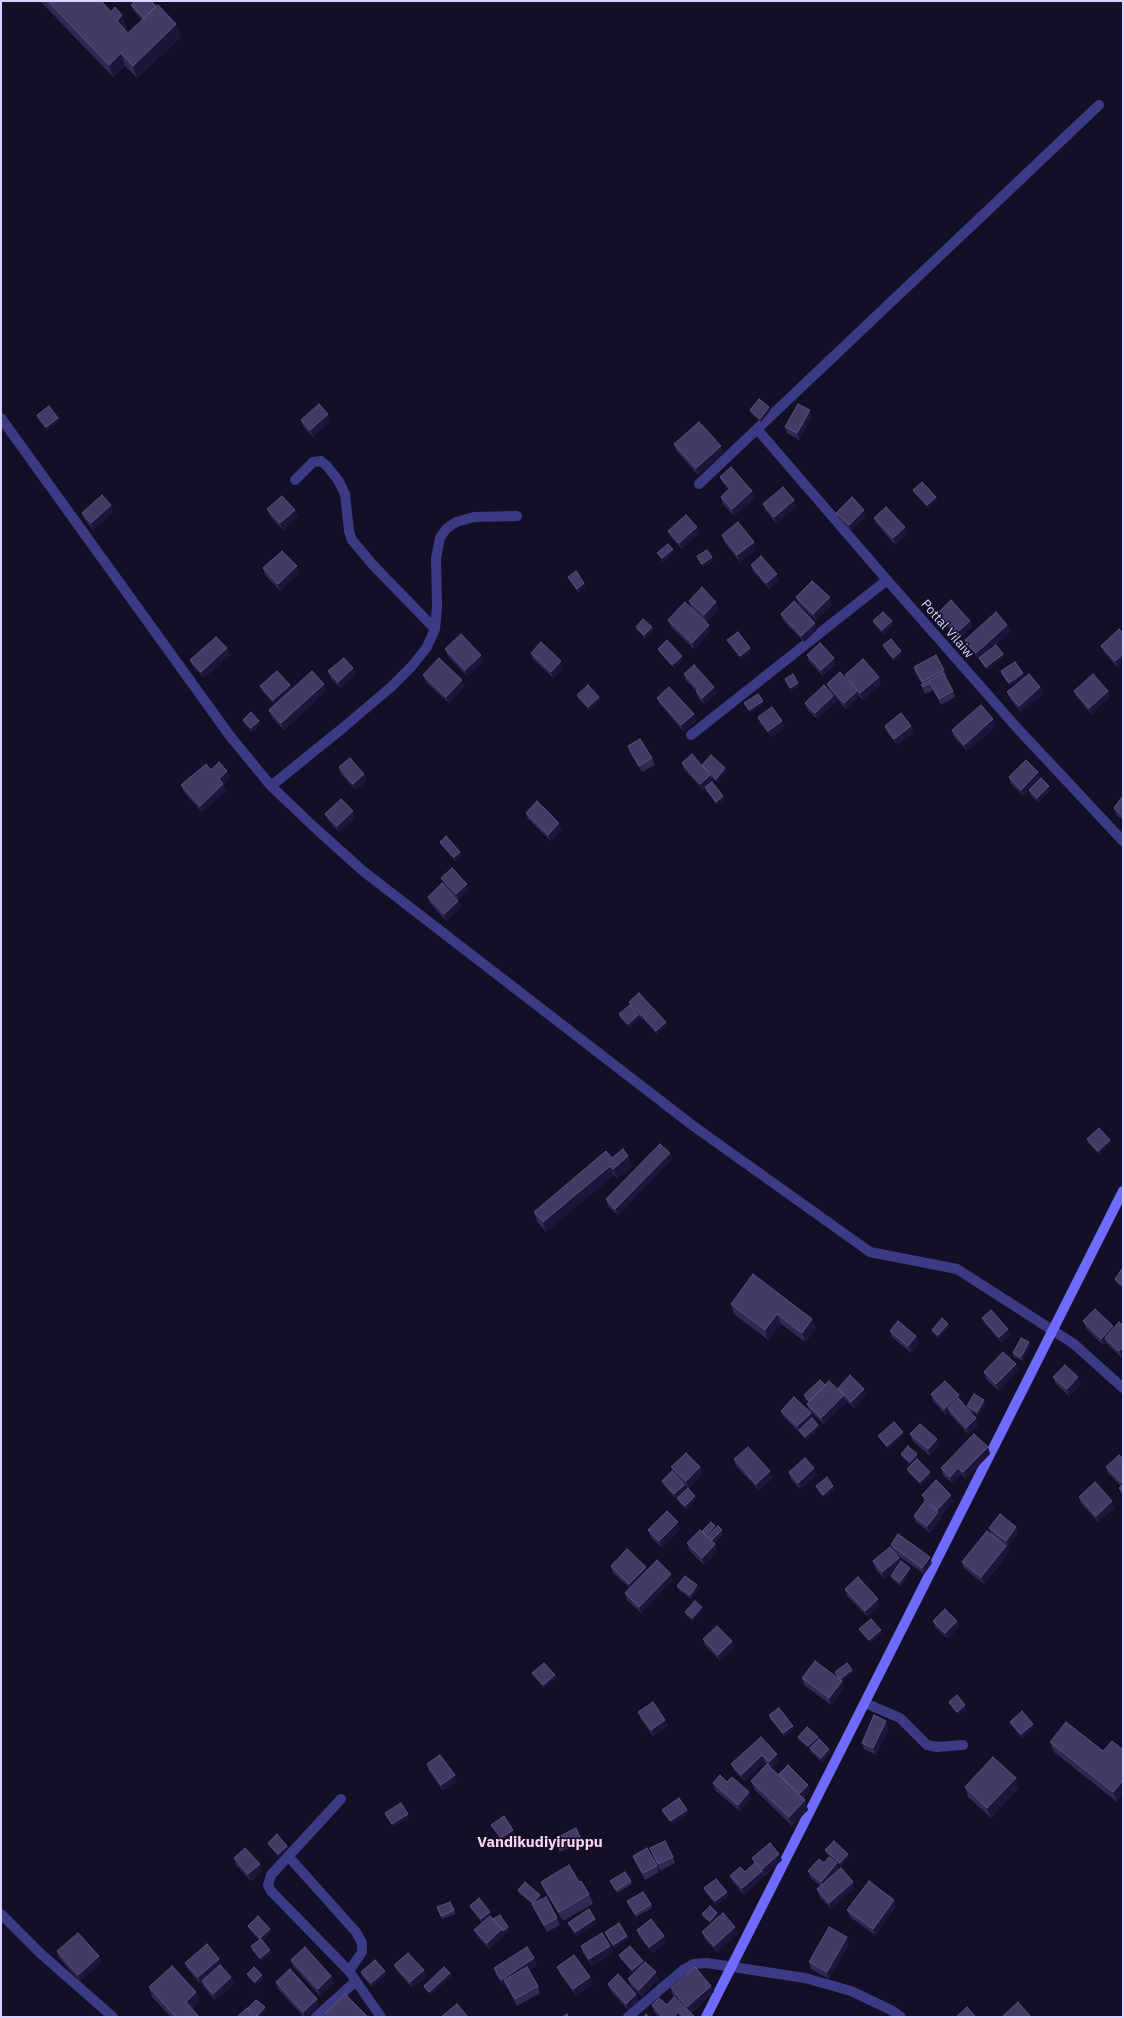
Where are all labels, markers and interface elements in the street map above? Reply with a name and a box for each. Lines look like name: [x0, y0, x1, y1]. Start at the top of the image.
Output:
street label: Pottal Vilaiw: [917, 597, 977, 661]
district label: Vandikudiyiruppu: [477, 1834, 603, 1852]

